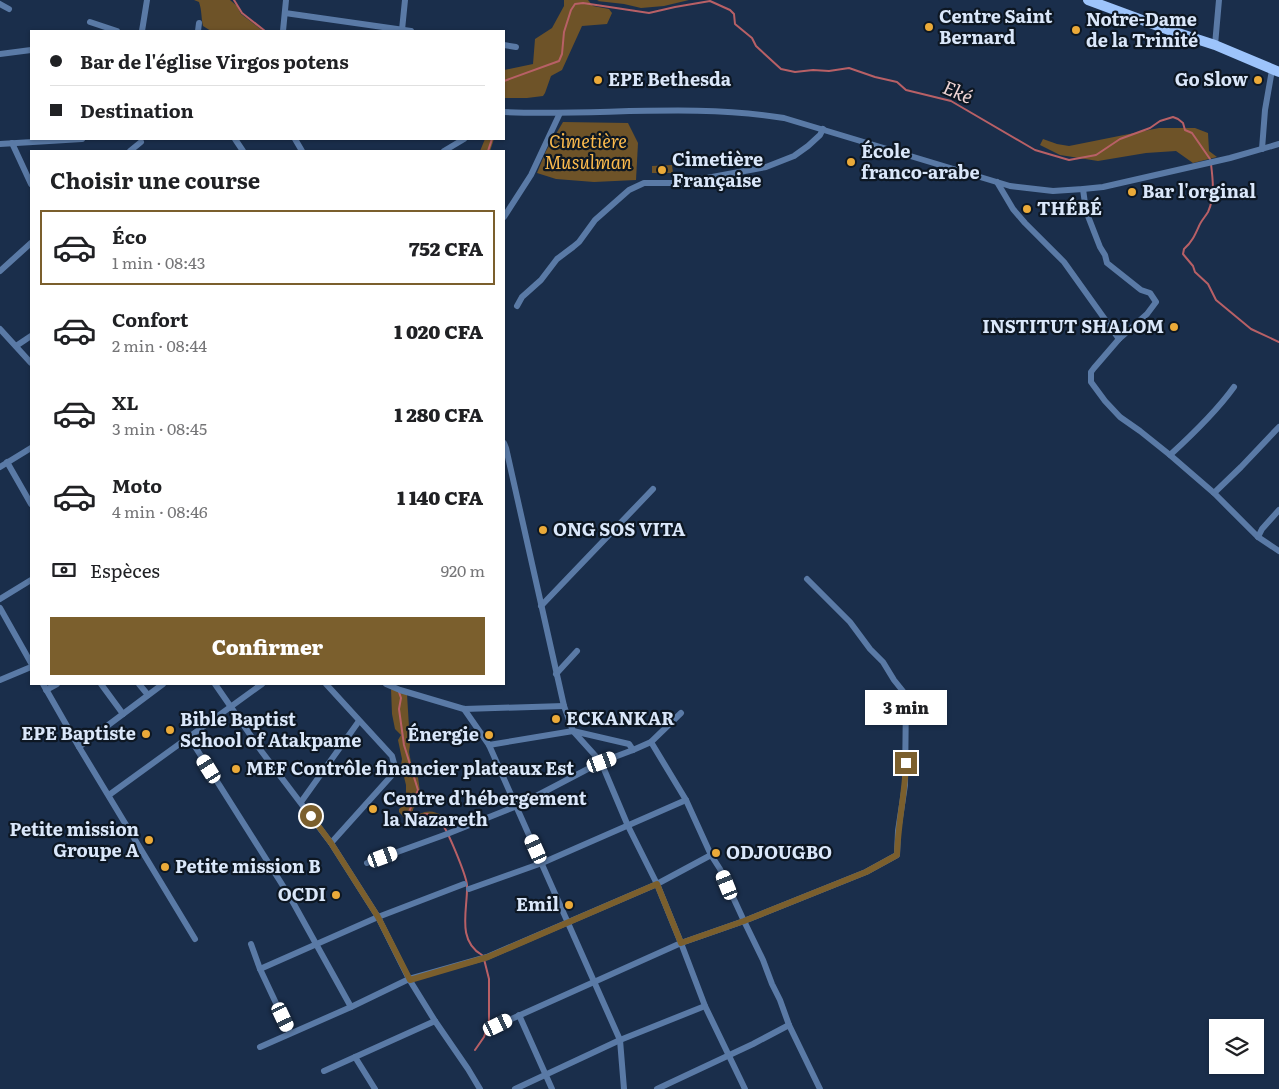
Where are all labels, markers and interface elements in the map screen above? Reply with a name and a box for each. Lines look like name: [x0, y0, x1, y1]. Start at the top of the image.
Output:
place label: Centre Saint Bernard: [939, 2, 1053, 50]
place label: Notre-Dame de la Trinité: [1086, 5, 1198, 53]
marker: Centre Saint Bernard: [923, 21, 935, 33]
marker: Notre-Dame de la Trinité: [1070, 24, 1082, 36]
text: Bar de l'église Virgos potens: [80, 47, 349, 75]
place label: EPE Bethesda: [608, 65, 732, 92]
place label: Go Slow: [1175, 65, 1249, 92]
water label: Eké: [939, 72, 978, 110]
marker: EPE Bethesda: [592, 74, 604, 86]
marker: Go Slow: [1252, 74, 1264, 86]
text: Destination: [80, 96, 194, 124]
park label: Cimetière Musulman: [544, 127, 632, 175]
place label: École franco-arabe: [861, 137, 980, 185]
place label: Cimetière Française: [672, 145, 763, 193]
marker: École franco-arabe: [845, 156, 857, 168]
text: Choisir une course: [50, 163, 260, 196]
marker: Cimetière Française: [656, 164, 668, 176]
place label: Bar l'orginal: [1142, 177, 1256, 204]
marker: Bar l'orginal: [1126, 186, 1138, 198]
place label: THÉBÉ: [1037, 194, 1102, 221]
marker: THÉBÉ: [1021, 203, 1033, 215]
text: Éco: [112, 222, 147, 250]
icon: car: [52, 225, 97, 270]
text: 752 CFA: [409, 234, 483, 262]
text: 1 min · 08:43: [112, 250, 205, 274]
text: Confort: [112, 305, 188, 333]
icon: car: [52, 308, 97, 353]
place label: INSTITUT SHALOM: [982, 312, 1164, 339]
text: 1 020 CFA: [394, 317, 483, 345]
marker: INSTITUT SHALOM: [1168, 321, 1180, 333]
text: 2 min · 08:44: [112, 333, 207, 357]
text: XL: [112, 388, 139, 416]
icon: car: [52, 391, 97, 436]
text: 1 280 CFA: [394, 400, 483, 428]
text: 3 min · 08:45: [112, 416, 207, 440]
text: Moto: [112, 471, 162, 499]
icon: car: [52, 474, 97, 519]
text: 1 140 CFA: [397, 483, 483, 511]
text: 4 min · 08:46: [112, 499, 208, 523]
place label: ONG SOS VITA: [553, 515, 686, 542]
marker: ONG SOS VITA: [537, 524, 549, 536]
icon: cash: [50, 556, 78, 584]
text: Espèces: [90, 556, 160, 584]
text: 920 m: [441, 558, 485, 582]
button: Confirmer: [50, 617, 485, 675]
callout: 3 min: [865, 690, 947, 726]
text: 3 min: [883, 695, 929, 719]
place label: ECKANKAR: [566, 704, 675, 731]
place label: Bible Baptist School of Atakpame: [180, 705, 361, 753]
marker: ECKANKAR: [550, 713, 562, 725]
place label: EPE Baptiste: [21, 719, 136, 746]
place label: Énergie: [407, 720, 479, 747]
marker: Bible Baptist School of Atakpame: [164, 724, 176, 736]
marker: EPE Baptiste: [140, 728, 152, 740]
marker: Énergie: [483, 729, 495, 741]
car: [585, 750, 618, 774]
car: [194, 752, 223, 786]
route end: [895, 752, 917, 774]
place label: MEF Contrôle financier plateaux Est: [246, 754, 574, 781]
marker: MEF Contrôle financier plateaux Est: [230, 763, 242, 775]
place label: Centre d'hébergement la Nazareth: [383, 784, 587, 832]
marker: Centre d'hébergement la Nazareth: [367, 803, 379, 815]
route start: [300, 805, 322, 827]
place label: Petite mission Groupe A: [9, 815, 139, 863]
car: [523, 832, 548, 866]
marker: Petite mission Groupe A: [143, 834, 155, 846]
place label: ODJOUGBO: [726, 838, 832, 865]
car: [366, 845, 399, 869]
marker: ODJOUGBO: [710, 847, 722, 859]
place label: Petite mission B: [175, 852, 321, 879]
marker: Petite mission B: [159, 861, 171, 873]
car: [714, 868, 739, 902]
place label: OCDI: [278, 880, 326, 907]
marker: OCDI: [330, 889, 342, 901]
place label: Emil: [516, 890, 559, 917]
marker: Emil: [563, 899, 575, 911]
car: [269, 1000, 296, 1034]
car: [481, 1012, 514, 1038]
map controls: [1209, 1019, 1264, 1074]
button: layers: [1209, 1019, 1264, 1074]

